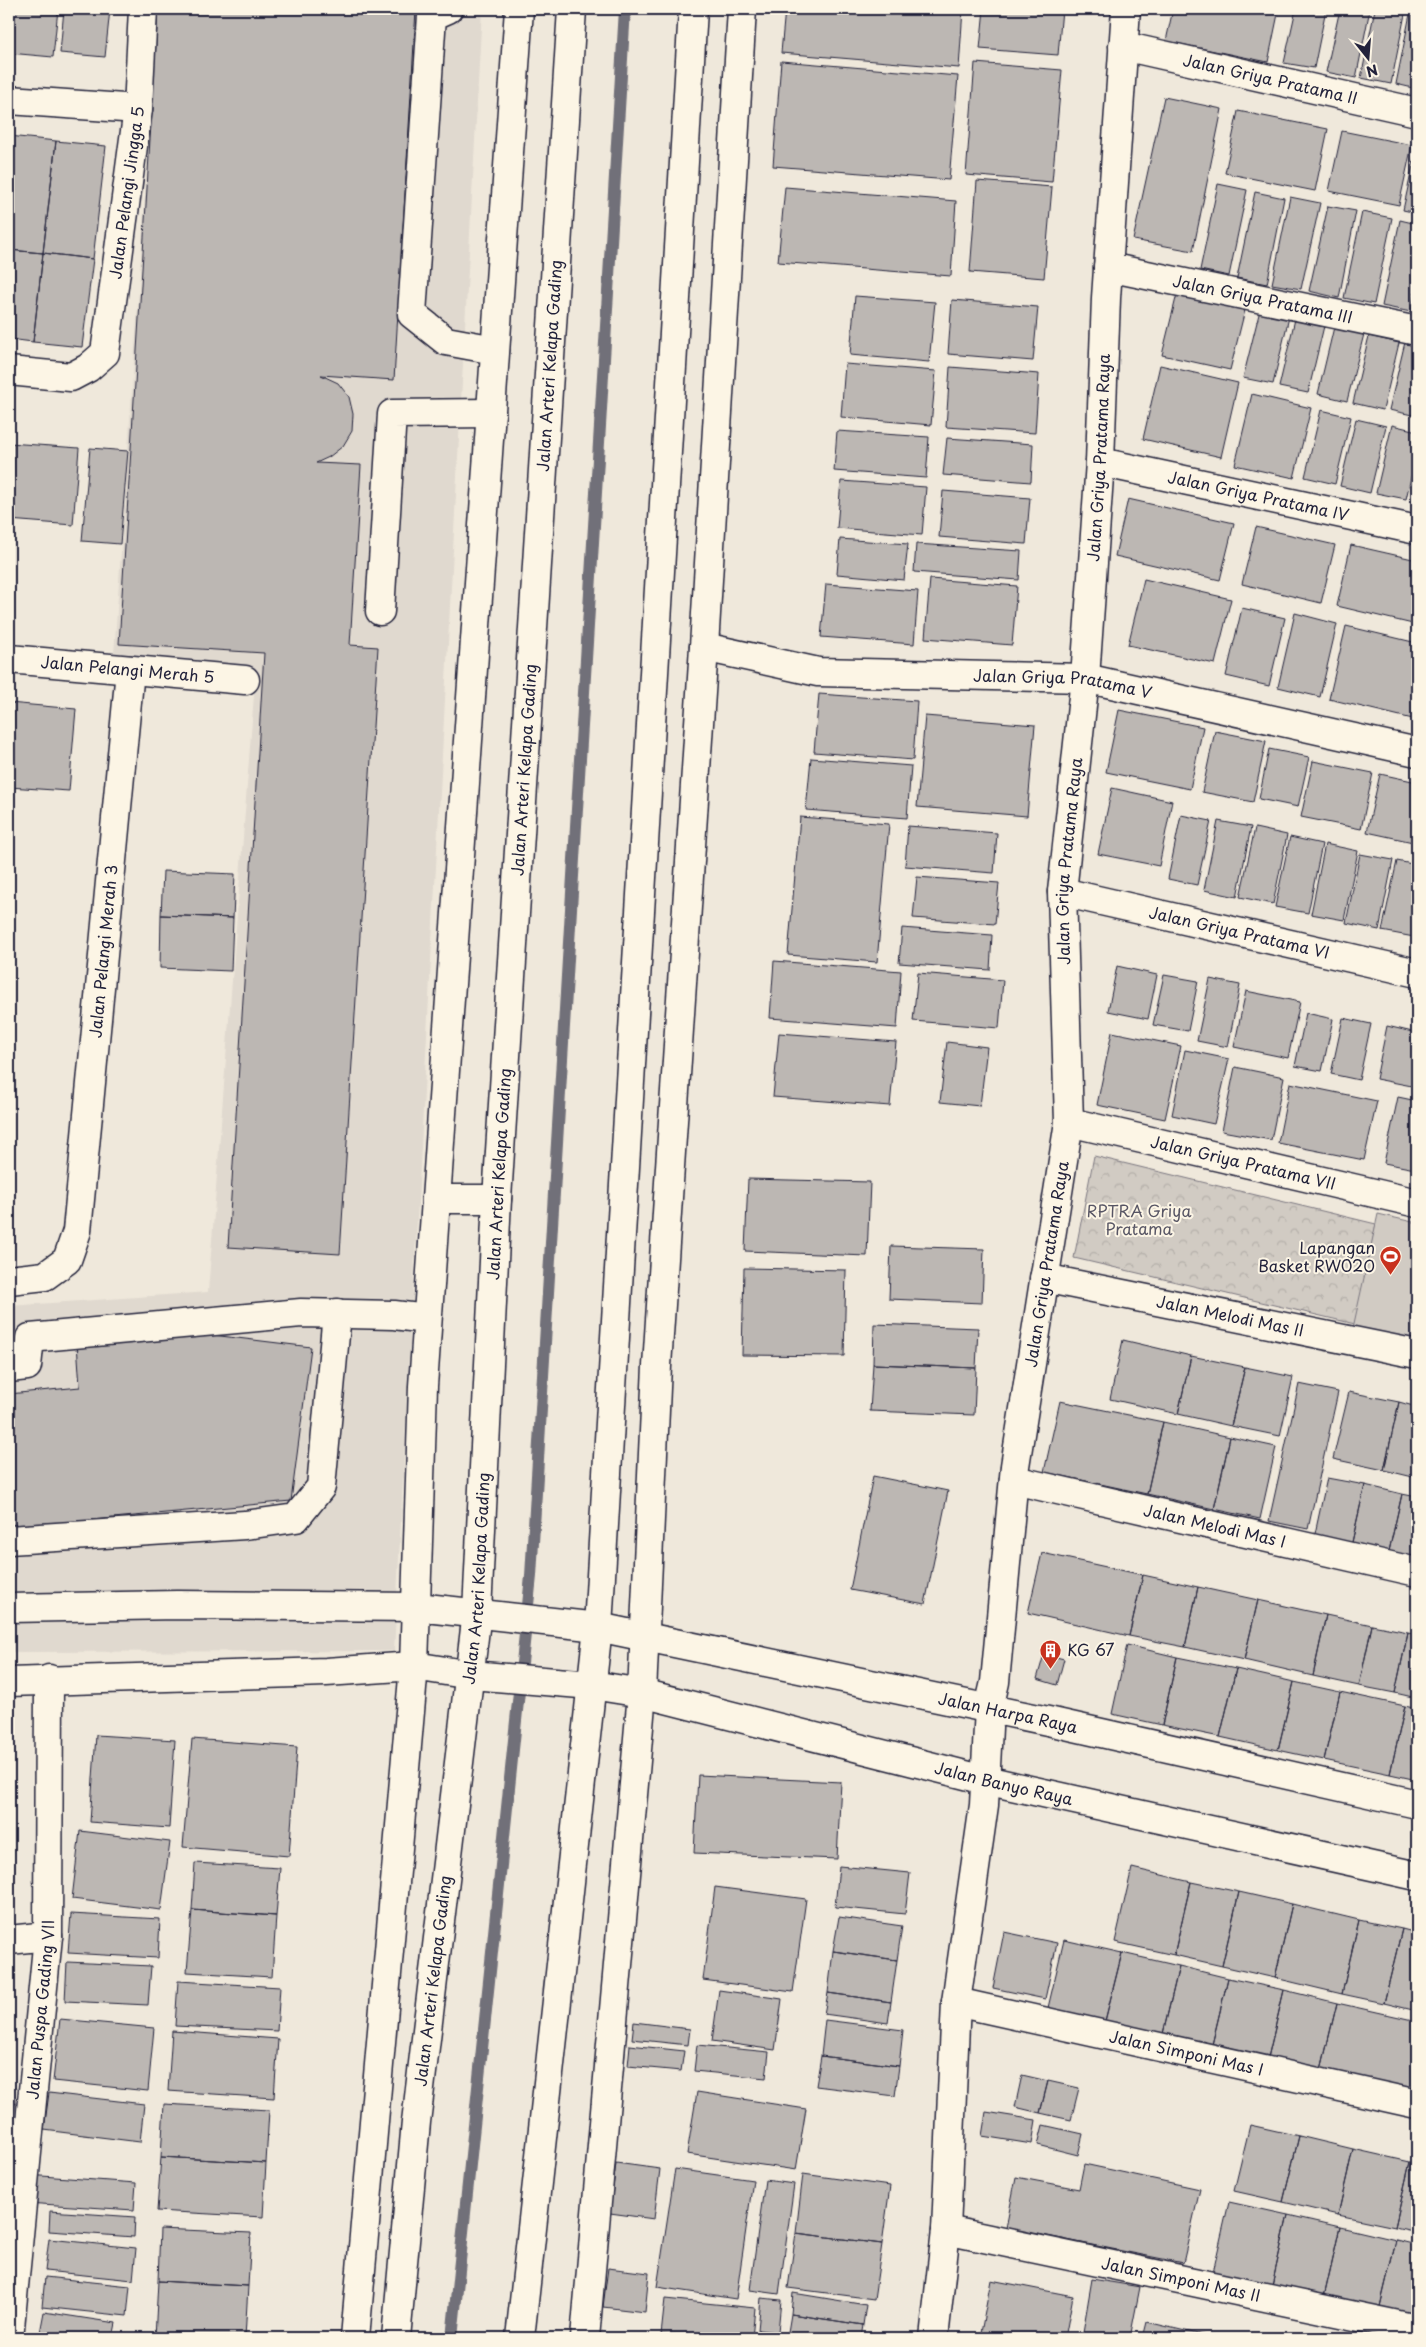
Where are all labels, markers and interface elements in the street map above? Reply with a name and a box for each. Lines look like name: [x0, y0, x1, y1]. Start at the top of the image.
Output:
north arrow: [1344, 32, 1394, 82]
street label: Jalan Griya Pratama II: [1181, 47, 1360, 109]
text: N: [1364, 59, 1380, 83]
street label: Jalan Pelangi Jingga 5: [102, 105, 149, 280]
street label: Jalan Arteri Kelapa Gading: [530, 259, 567, 472]
street label: Jalan Griya Pratama III: [1171, 268, 1355, 328]
street label: Jalan Griya Pratama Raya: [1080, 353, 1115, 562]
street label: Jalan Griya Pratama IV: [1166, 464, 1351, 526]
street label: Jalan Pelangi Merah 5: [40, 649, 215, 688]
street label: Jalan Griya Pratama V: [973, 662, 1155, 704]
street label: Jalan Arteri Kelapa Gading: [504, 663, 542, 876]
street label: Jalan Griya Pratama Raya: [1049, 756, 1087, 965]
street label: Jalan Pelangi Merah 3: [82, 863, 123, 1039]
street label: Jalan Griya Pratama VI: [1147, 899, 1332, 964]
street label: Jalan Arteri Kelapa Gading: [480, 1067, 516, 1281]
street label: Jalan Griya Pratama VII: [1148, 1128, 1339, 1195]
street label: Jalan Griya Pratama Raya: [1018, 1159, 1074, 1369]
park label: RPTRA Griya Pratama: [1087, 1198, 1191, 1240]
place label: Lapangan Basket RW020: [1258, 1235, 1375, 1277]
sports icon: Lapangan Basket RW020: [1379, 1245, 1403, 1276]
street label: Jalan Melodi Mas II: [1155, 1288, 1306, 1342]
street label: Jalan Arteri Kelapa Gading: [455, 1472, 495, 1685]
street label: Jalan Melodi Mas I: [1141, 1497, 1289, 1553]
place label: KG 67: [1067, 1637, 1114, 1661]
building icon: KG 67: [1039, 1638, 1063, 1669]
street label: Jalan Harpa Raya: [936, 1685, 1081, 1738]
street label: Jalan Banyo Raya: [932, 1755, 1075, 1810]
street label: Jalan Arteri Kelapa Gading: [407, 1874, 456, 2088]
street label: Jalan Puspa Gading VII: [19, 1920, 59, 2100]
street label: Jalan Simponi Mas I: [1107, 2023, 1266, 2081]
street label: Jalan Simponi Mas II: [1099, 2250, 1263, 2307]

